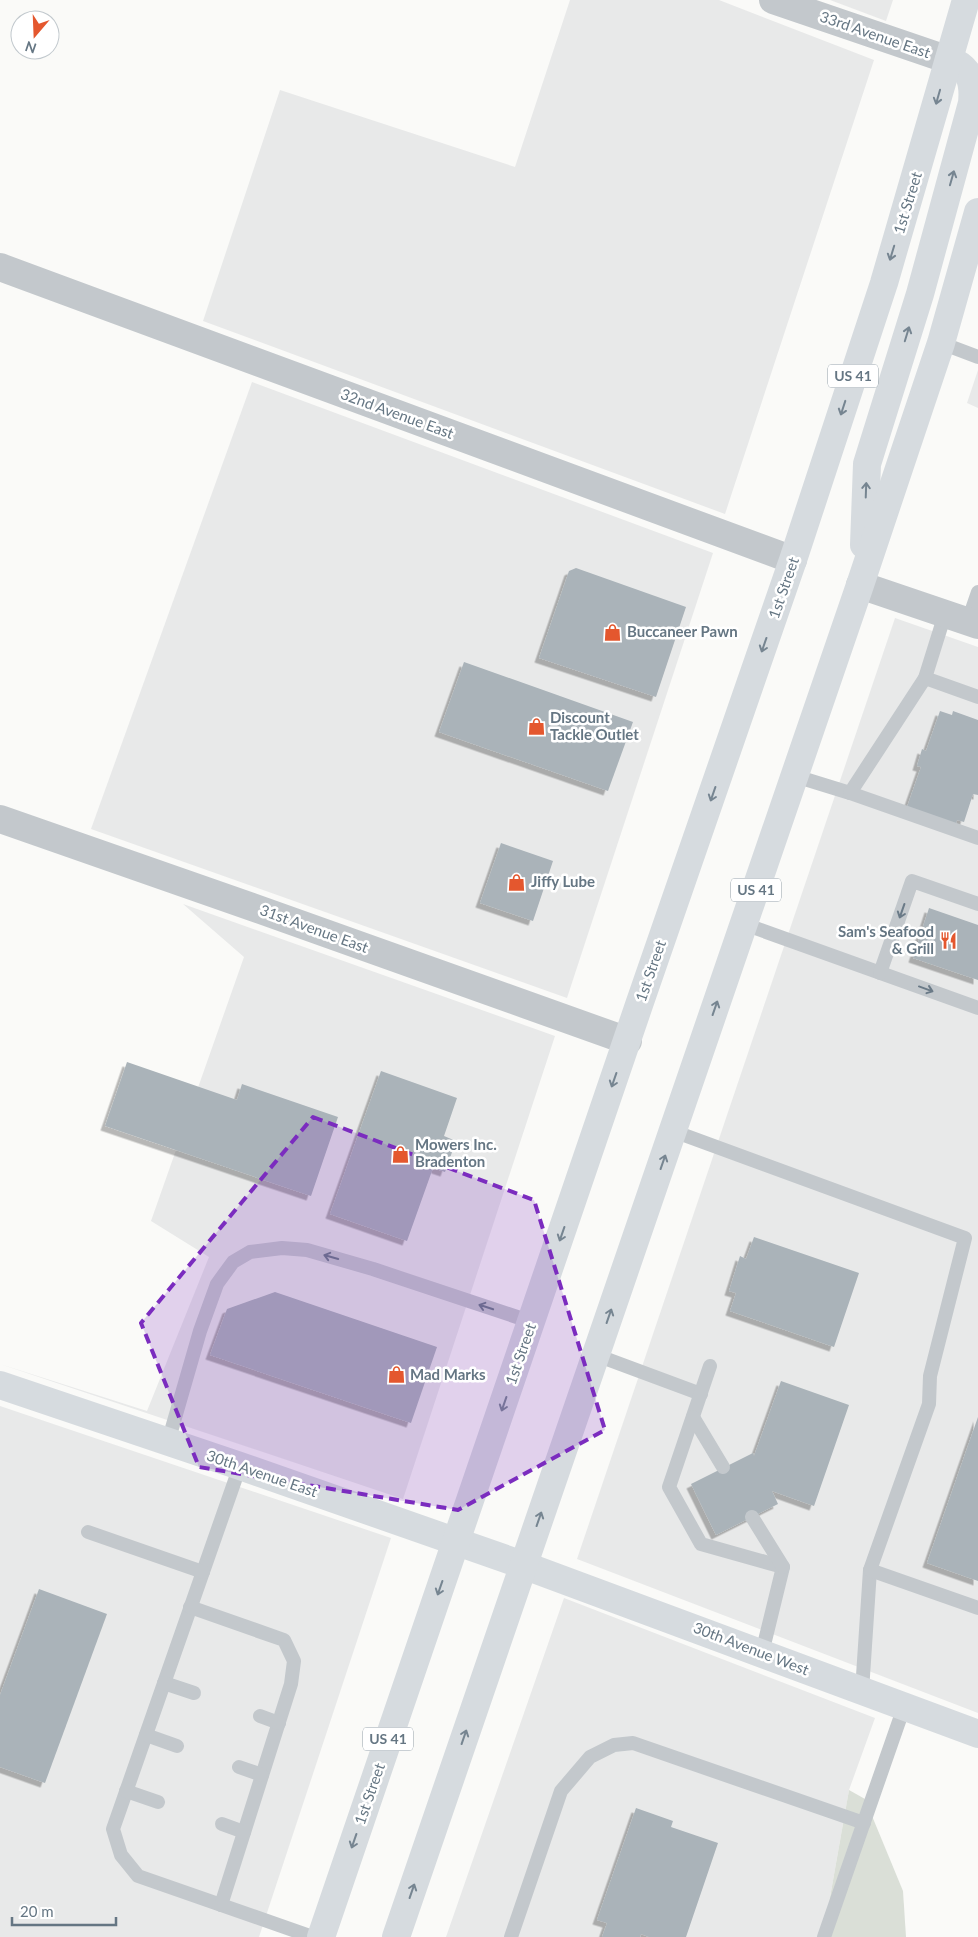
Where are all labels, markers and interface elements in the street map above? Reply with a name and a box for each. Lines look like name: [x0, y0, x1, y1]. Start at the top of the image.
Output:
street label: 33rd Avenue East: [818, 7, 934, 62]
north arrow: [10, 10, 60, 60]
text: N: [23, 38, 38, 58]
one-way arrow: [933, 89, 943, 105]
street label: 1st Street: [889, 169, 925, 236]
one-way arrow: [948, 170, 957, 186]
one-way arrow: [887, 245, 897, 261]
one-way arrow: [903, 327, 913, 343]
road number: US 41: [828, 364, 878, 388]
street label: 32nd Avenue East: [338, 384, 457, 442]
one-way arrow: [838, 400, 847, 415]
one-way arrow: [861, 483, 871, 499]
street label: 1st Street: [764, 554, 802, 621]
shop icon: Buccaneer Pawn: [603, 622, 623, 642]
place label: Buccaneer Pawn: [627, 622, 738, 640]
one-way arrow: [759, 637, 768, 653]
place label: Discount Tackle Outlet: [550, 708, 639, 743]
shop icon: Discount Tackle Outlet: [526, 717, 546, 737]
one-way arrow: [708, 786, 717, 801]
shop icon: Jiffy Lube: [507, 872, 527, 892]
place label: Jiffy Lube: [531, 872, 595, 890]
road number: US 41: [731, 878, 781, 902]
street label: 31st Avenue East: [258, 900, 372, 956]
one-way arrow: [896, 902, 906, 918]
place label: Sam's Seafood & Grill: [838, 922, 934, 957]
restaurant icon: Sam's Seafood & Grill: [938, 931, 958, 951]
street label: 1st Street: [631, 937, 669, 1004]
one-way arrow: [918, 985, 933, 994]
one-way arrow: [711, 1001, 721, 1017]
one-way arrow: [609, 1071, 619, 1087]
place label: Mowers Inc. Bradenton: [415, 1135, 497, 1170]
shop icon: Mowers Inc. Bradenton: [391, 1144, 411, 1164]
one-way arrow: [658, 1154, 668, 1170]
one-way arrow: [557, 1225, 566, 1241]
one-way arrow: [324, 1252, 340, 1261]
one-way arrow: [479, 1302, 494, 1311]
one-way arrow: [605, 1308, 614, 1324]
street label: 1st Street: [501, 1320, 539, 1387]
shop icon: Mad Marks: [386, 1365, 406, 1385]
place label: Mad Marks: [410, 1365, 486, 1383]
one-way arrow: [499, 1396, 508, 1411]
street label: 30th Avenue East: [205, 1446, 321, 1501]
one-way arrow: [535, 1512, 544, 1527]
one-way arrow: [435, 1580, 444, 1595]
street label: 30th Avenue West: [691, 1618, 812, 1679]
road number: US 41: [363, 1728, 413, 1750]
one-way arrow: [460, 1730, 469, 1745]
street label: 1st Street: [350, 1760, 388, 1827]
one-way arrow: [349, 1833, 358, 1848]
one-way arrow: [407, 1883, 417, 1899]
scale bar: [12, 1894, 116, 1926]
text: 20 m: [20, 1902, 54, 1920]

